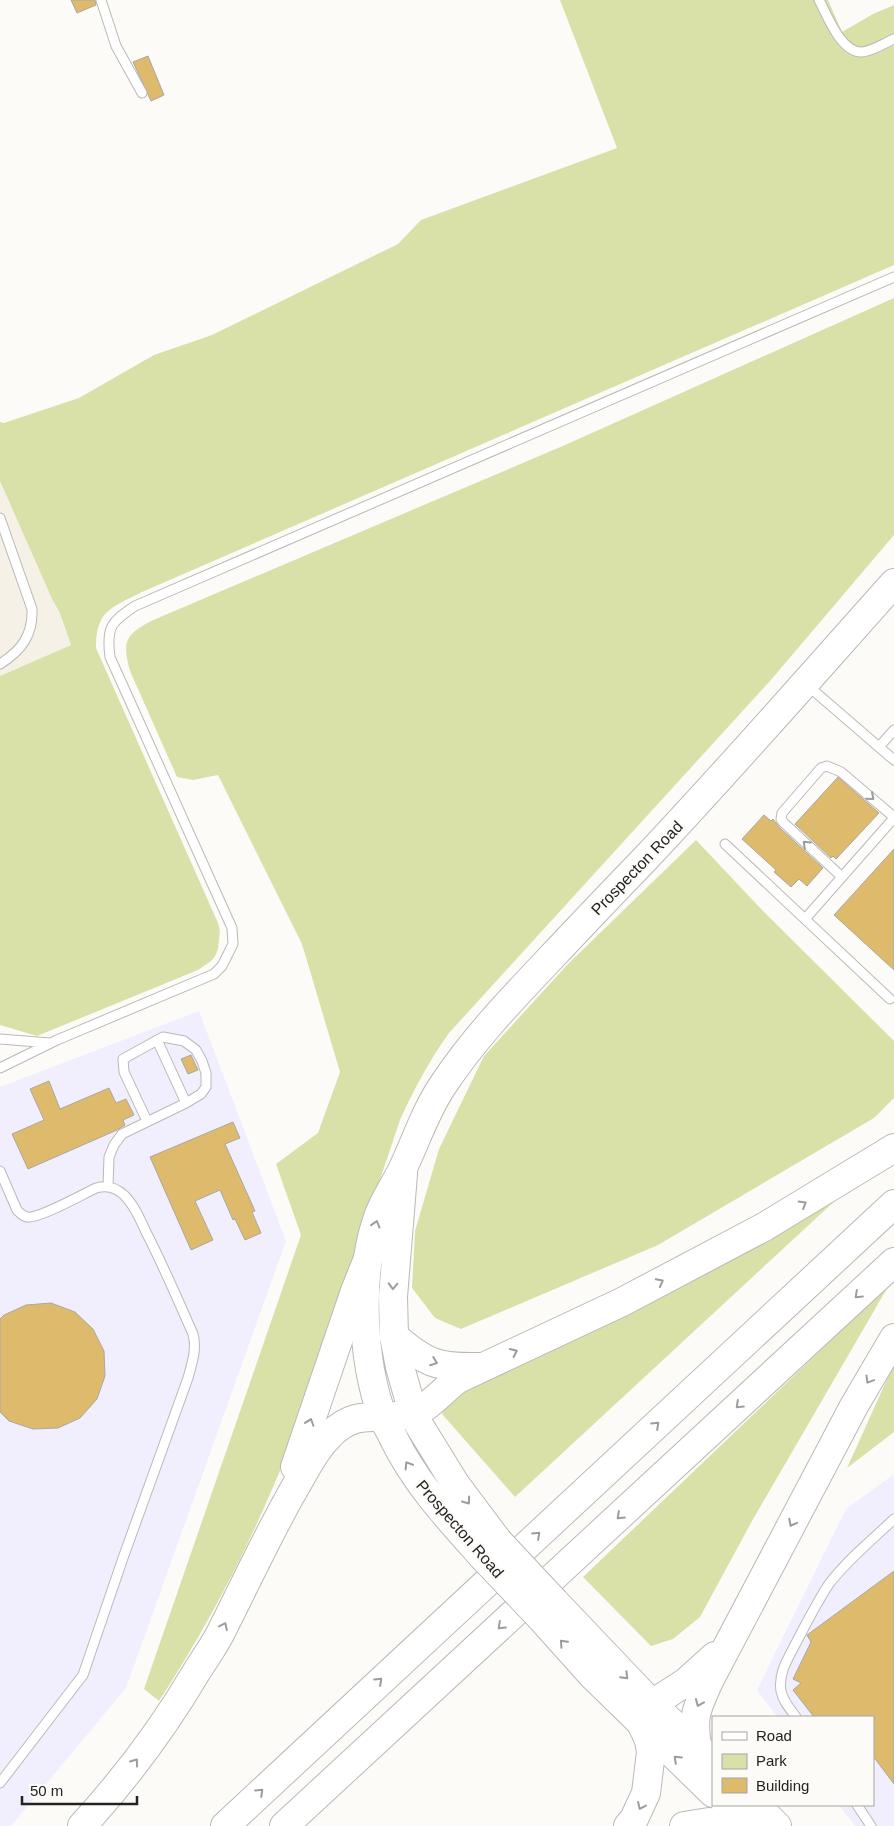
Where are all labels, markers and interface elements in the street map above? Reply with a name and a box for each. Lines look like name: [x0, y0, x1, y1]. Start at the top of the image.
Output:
one-way arrow: [866, 792, 875, 801]
street label: Prospecton Road: [588, 818, 686, 918]
one-way arrow: [803, 841, 812, 850]
one-way arrow: [797, 1200, 806, 1210]
one-way arrow: [370, 1221, 380, 1229]
one-way arrow: [655, 1278, 664, 1288]
one-way arrow: [388, 1282, 399, 1290]
one-way arrow: [855, 1289, 864, 1298]
one-way arrow: [509, 1348, 518, 1358]
one-way arrow: [429, 1356, 437, 1366]
one-way arrow: [865, 1375, 875, 1384]
one-way arrow: [736, 1399, 745, 1408]
one-way arrow: [304, 1419, 314, 1427]
one-way arrow: [650, 1422, 659, 1431]
one-way arrow: [405, 1462, 414, 1471]
street label: Prospecton Road: [413, 1477, 507, 1581]
one-way arrow: [461, 1495, 470, 1505]
one-way arrow: [616, 1510, 625, 1519]
one-way arrow: [788, 1518, 798, 1527]
one-way arrow: [531, 1532, 540, 1541]
one-way arrow: [497, 1620, 506, 1629]
one-way arrow: [218, 1622, 228, 1631]
one-way arrow: [560, 1640, 569, 1649]
one-way arrow: [619, 1670, 628, 1679]
one-way arrow: [373, 1678, 382, 1687]
one-way arrow: [695, 1699, 705, 1707]
legend: [712, 1716, 874, 1806]
text: Road: [756, 1727, 792, 1744]
text: Park: [756, 1752, 787, 1769]
one-way arrow: [674, 1756, 683, 1765]
one-way arrow: [129, 1758, 138, 1768]
scale bar: [22, 1774, 138, 1806]
text: Building: [756, 1777, 809, 1794]
text: 50 m: [30, 1782, 63, 1799]
one-way arrow: [255, 1789, 264, 1798]
one-way arrow: [636, 1801, 647, 1810]

